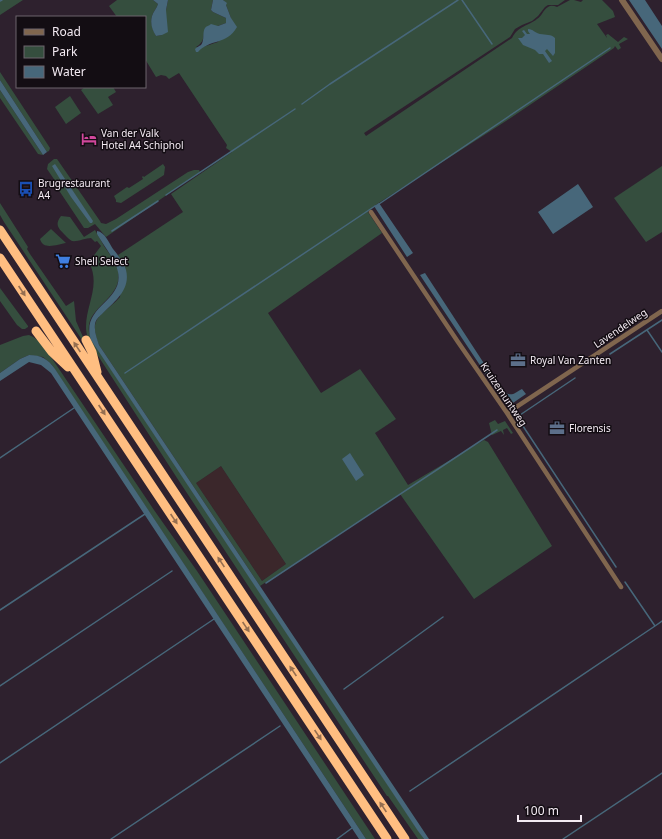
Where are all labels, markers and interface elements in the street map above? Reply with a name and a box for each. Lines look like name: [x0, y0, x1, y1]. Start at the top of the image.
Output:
legend: [16, 16, 146, 88]
text: Road: [52, 23, 81, 40]
text: Park: [52, 43, 78, 60]
text: Water: [52, 63, 86, 80]
place label: Van der Valk Hotel A4 Schiphol: [101, 126, 184, 152]
hotel icon: Van der Valk Hotel A4 Schiphol: [80, 130, 98, 148]
place label: Brugrestaurant A4: [38, 176, 110, 202]
bus stop icon: Brugrestaurant A4: [17, 180, 35, 198]
supermarket icon: Shell Select: [54, 252, 72, 270]
place label: Shell Select: [75, 254, 128, 268]
one-way arrow: [18, 286, 26, 296]
street label: Lavendelweg: [590, 305, 650, 351]
one-way arrow: [73, 341, 81, 352]
office icon: Royal Van Zanten: [509, 351, 527, 369]
place label: Royal Van Zanten: [530, 353, 611, 367]
street label: Kruizemuntweg: [477, 359, 531, 429]
one-way arrow: [98, 405, 105, 416]
office icon: Florensis: [548, 419, 566, 437]
place label: Florensis: [569, 421, 611, 435]
one-way arrow: [170, 513, 177, 525]
one-way arrow: [217, 557, 225, 568]
one-way arrow: [242, 621, 249, 633]
one-way arrow: [289, 665, 297, 676]
one-way arrow: [314, 730, 322, 740]
scale bar: [518, 797, 581, 823]
one-way arrow: [380, 801, 387, 812]
text: 100 m: [524, 802, 559, 819]

